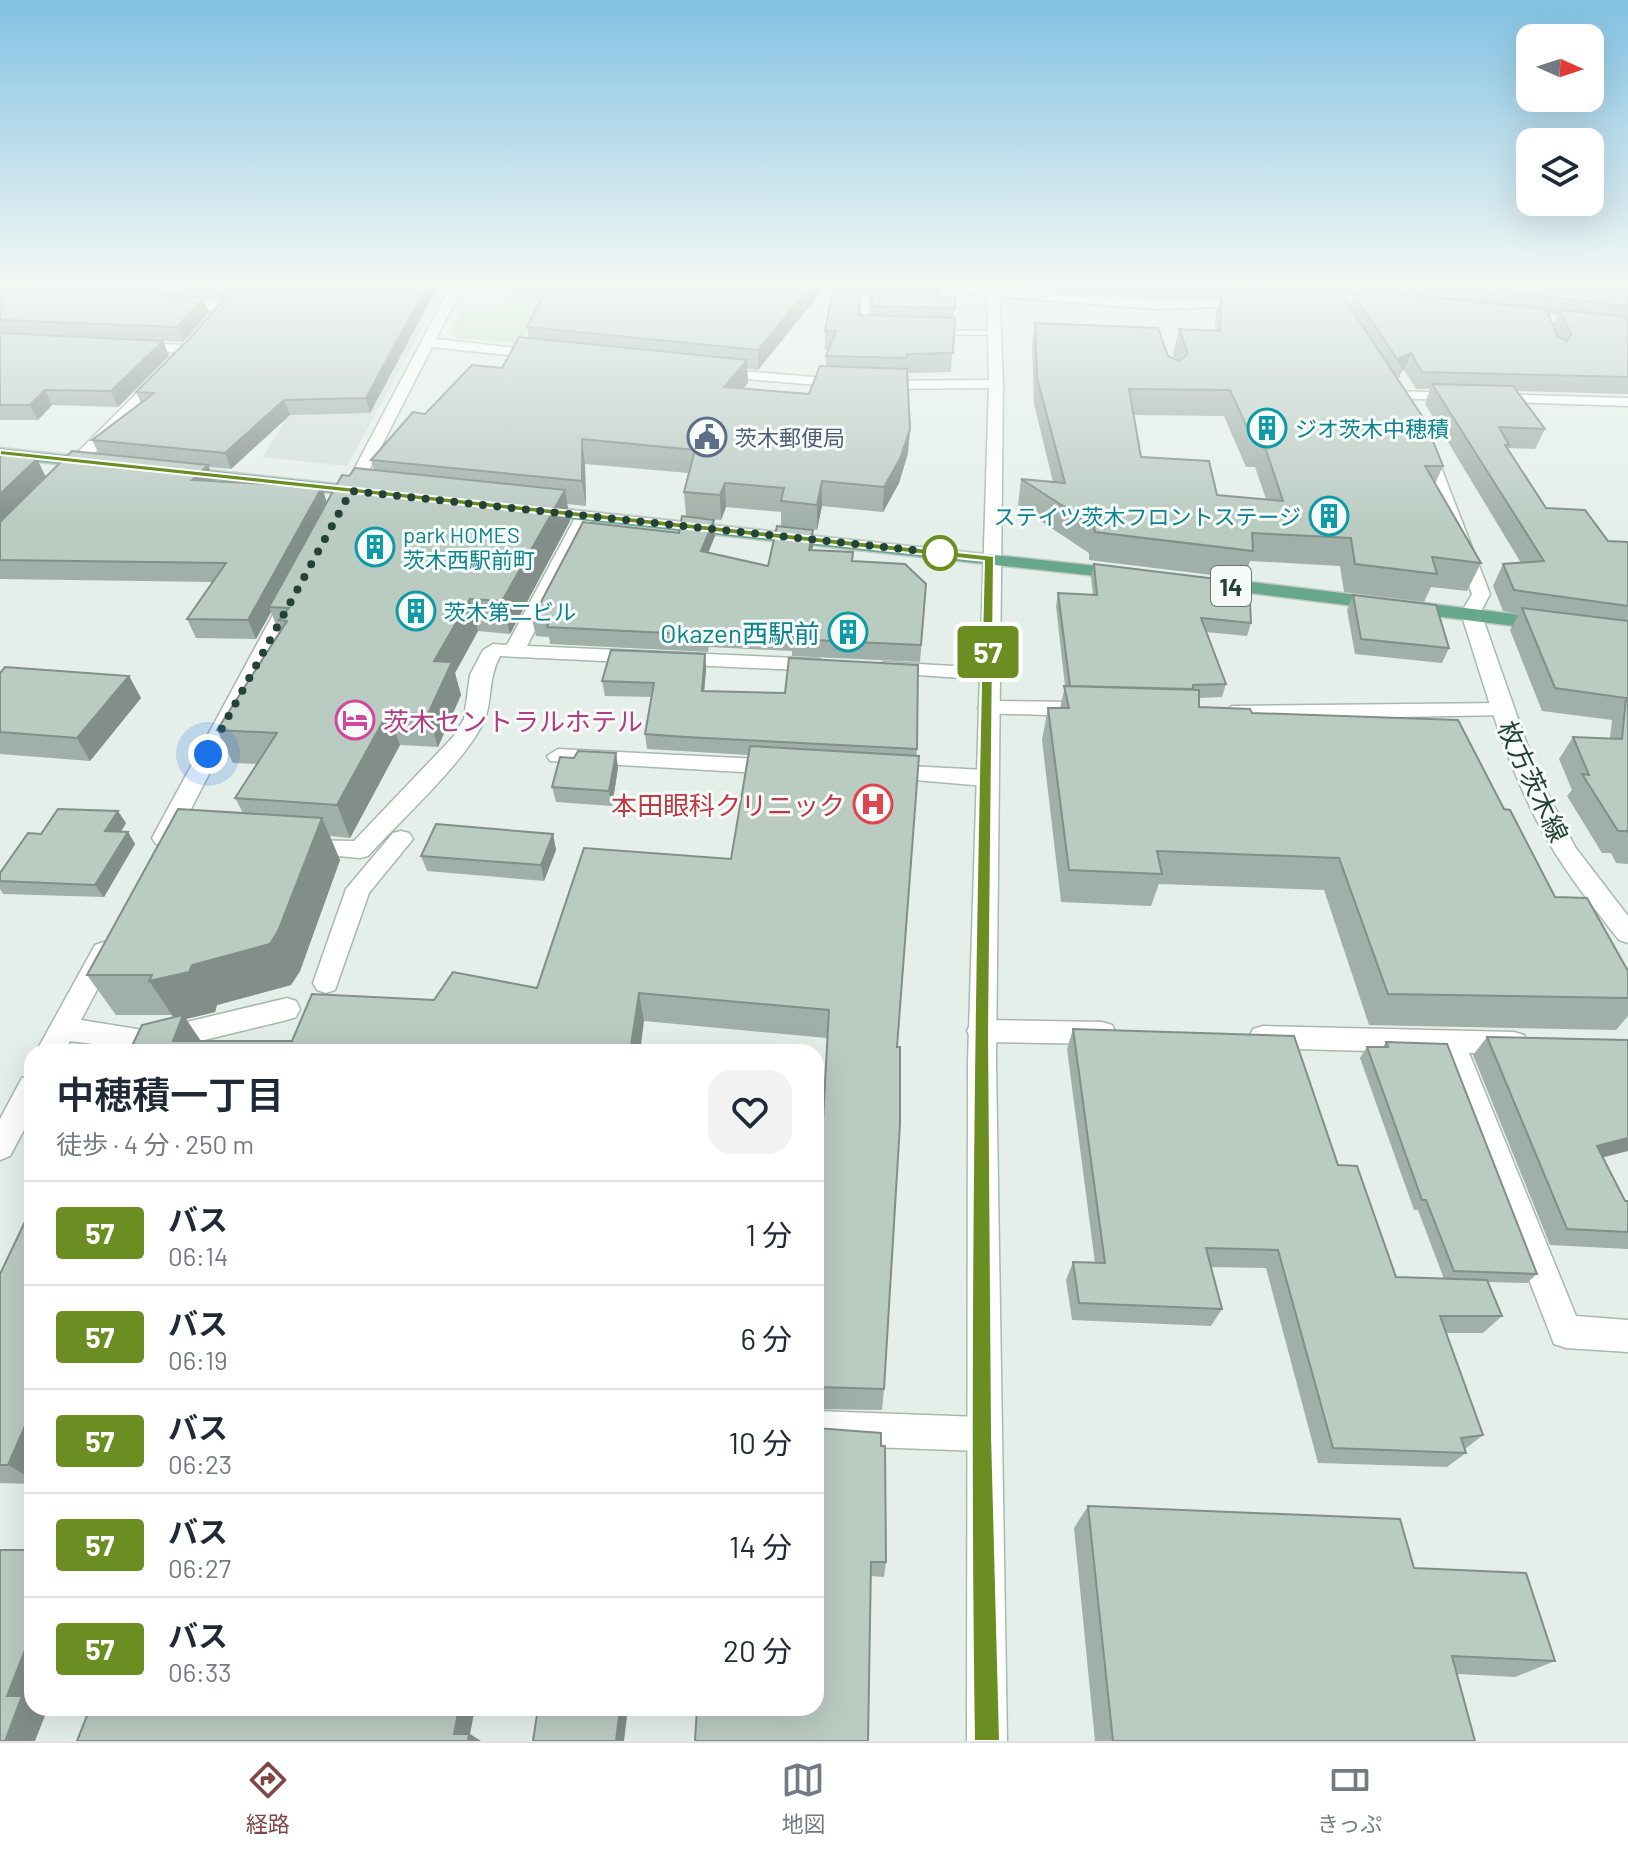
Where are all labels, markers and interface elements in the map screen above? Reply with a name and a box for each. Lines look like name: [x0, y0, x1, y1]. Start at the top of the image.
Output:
north arrow: [1516, 24, 1604, 112]
map controls: [1516, 24, 1604, 216]
button: layers: [1516, 128, 1604, 216]
building icon: ジオ茨木中穂積: [1246, 407, 1288, 449]
place label: ジオ茨木中穂積: [1295, 415, 1449, 441]
public building icon: 茨木郵便局: [686, 416, 728, 458]
place label: 茨木郵便局: [735, 424, 845, 450]
building icon: ステイツ茨木フロントステージ: [1308, 495, 1350, 537]
place label: ステイツ茨木フロントステージ: [993, 503, 1301, 529]
place label: park HOMES 茨木西駅前町: [403, 521, 535, 572]
building icon: park HOMES 茨木西駅前町: [354, 526, 396, 568]
unlabelled marker: [923, 536, 957, 570]
road number: 14: [1211, 566, 1251, 606]
building icon: 茨木第二ビル: [395, 590, 437, 632]
place label: 茨木第二ビル: [444, 598, 576, 624]
building icon: Okazen西駅前: [827, 611, 869, 653]
place label: Okazen西駅前: [660, 617, 820, 648]
line badge: 57: [952, 626, 1024, 678]
text: 57: [974, 635, 1002, 669]
hotel icon: 茨木セントラルホテル: [334, 699, 376, 741]
place label: 茨木セントラルホテル: [383, 705, 643, 736]
street label: 枚方茨木線: [1492, 716, 1576, 846]
your location: [188, 734, 228, 774]
hospital icon: 本田眼科クリニック: [852, 783, 894, 825]
place label: 本田眼科クリニック: [611, 789, 845, 820]
button: heart: [708, 1070, 792, 1154]
text: 中穂積一丁目: [56, 1071, 284, 1117]
text: 徒歩 · 4 分 · 250 m: [56, 1128, 254, 1159]
text: バス: [168, 1201, 228, 1237]
text: 57: [86, 1216, 114, 1250]
text: 1 分: [746, 1216, 792, 1252]
text: 06:14: [168, 1240, 228, 1271]
text: バス: [168, 1305, 228, 1341]
text: 57: [86, 1320, 114, 1354]
text: 6 分: [741, 1320, 792, 1356]
text: 06:19: [168, 1344, 228, 1375]
text: バス: [168, 1409, 228, 1445]
text: 57: [86, 1424, 114, 1458]
text: 10 分: [729, 1424, 792, 1460]
text: 06:23: [168, 1448, 232, 1479]
text: バス: [168, 1513, 228, 1549]
text: 57: [86, 1528, 114, 1562]
text: 14 分: [729, 1528, 792, 1564]
text: 06:27: [168, 1552, 231, 1583]
text: バス: [168, 1617, 228, 1653]
text: 57: [86, 1632, 114, 1666]
text: 20 分: [723, 1632, 792, 1668]
text: 06:33: [168, 1656, 232, 1687]
tab: 経路: [246, 1758, 290, 1838]
tab: 地図: [781, 1758, 825, 1838]
tab: きっぷ: [1317, 1758, 1382, 1838]

